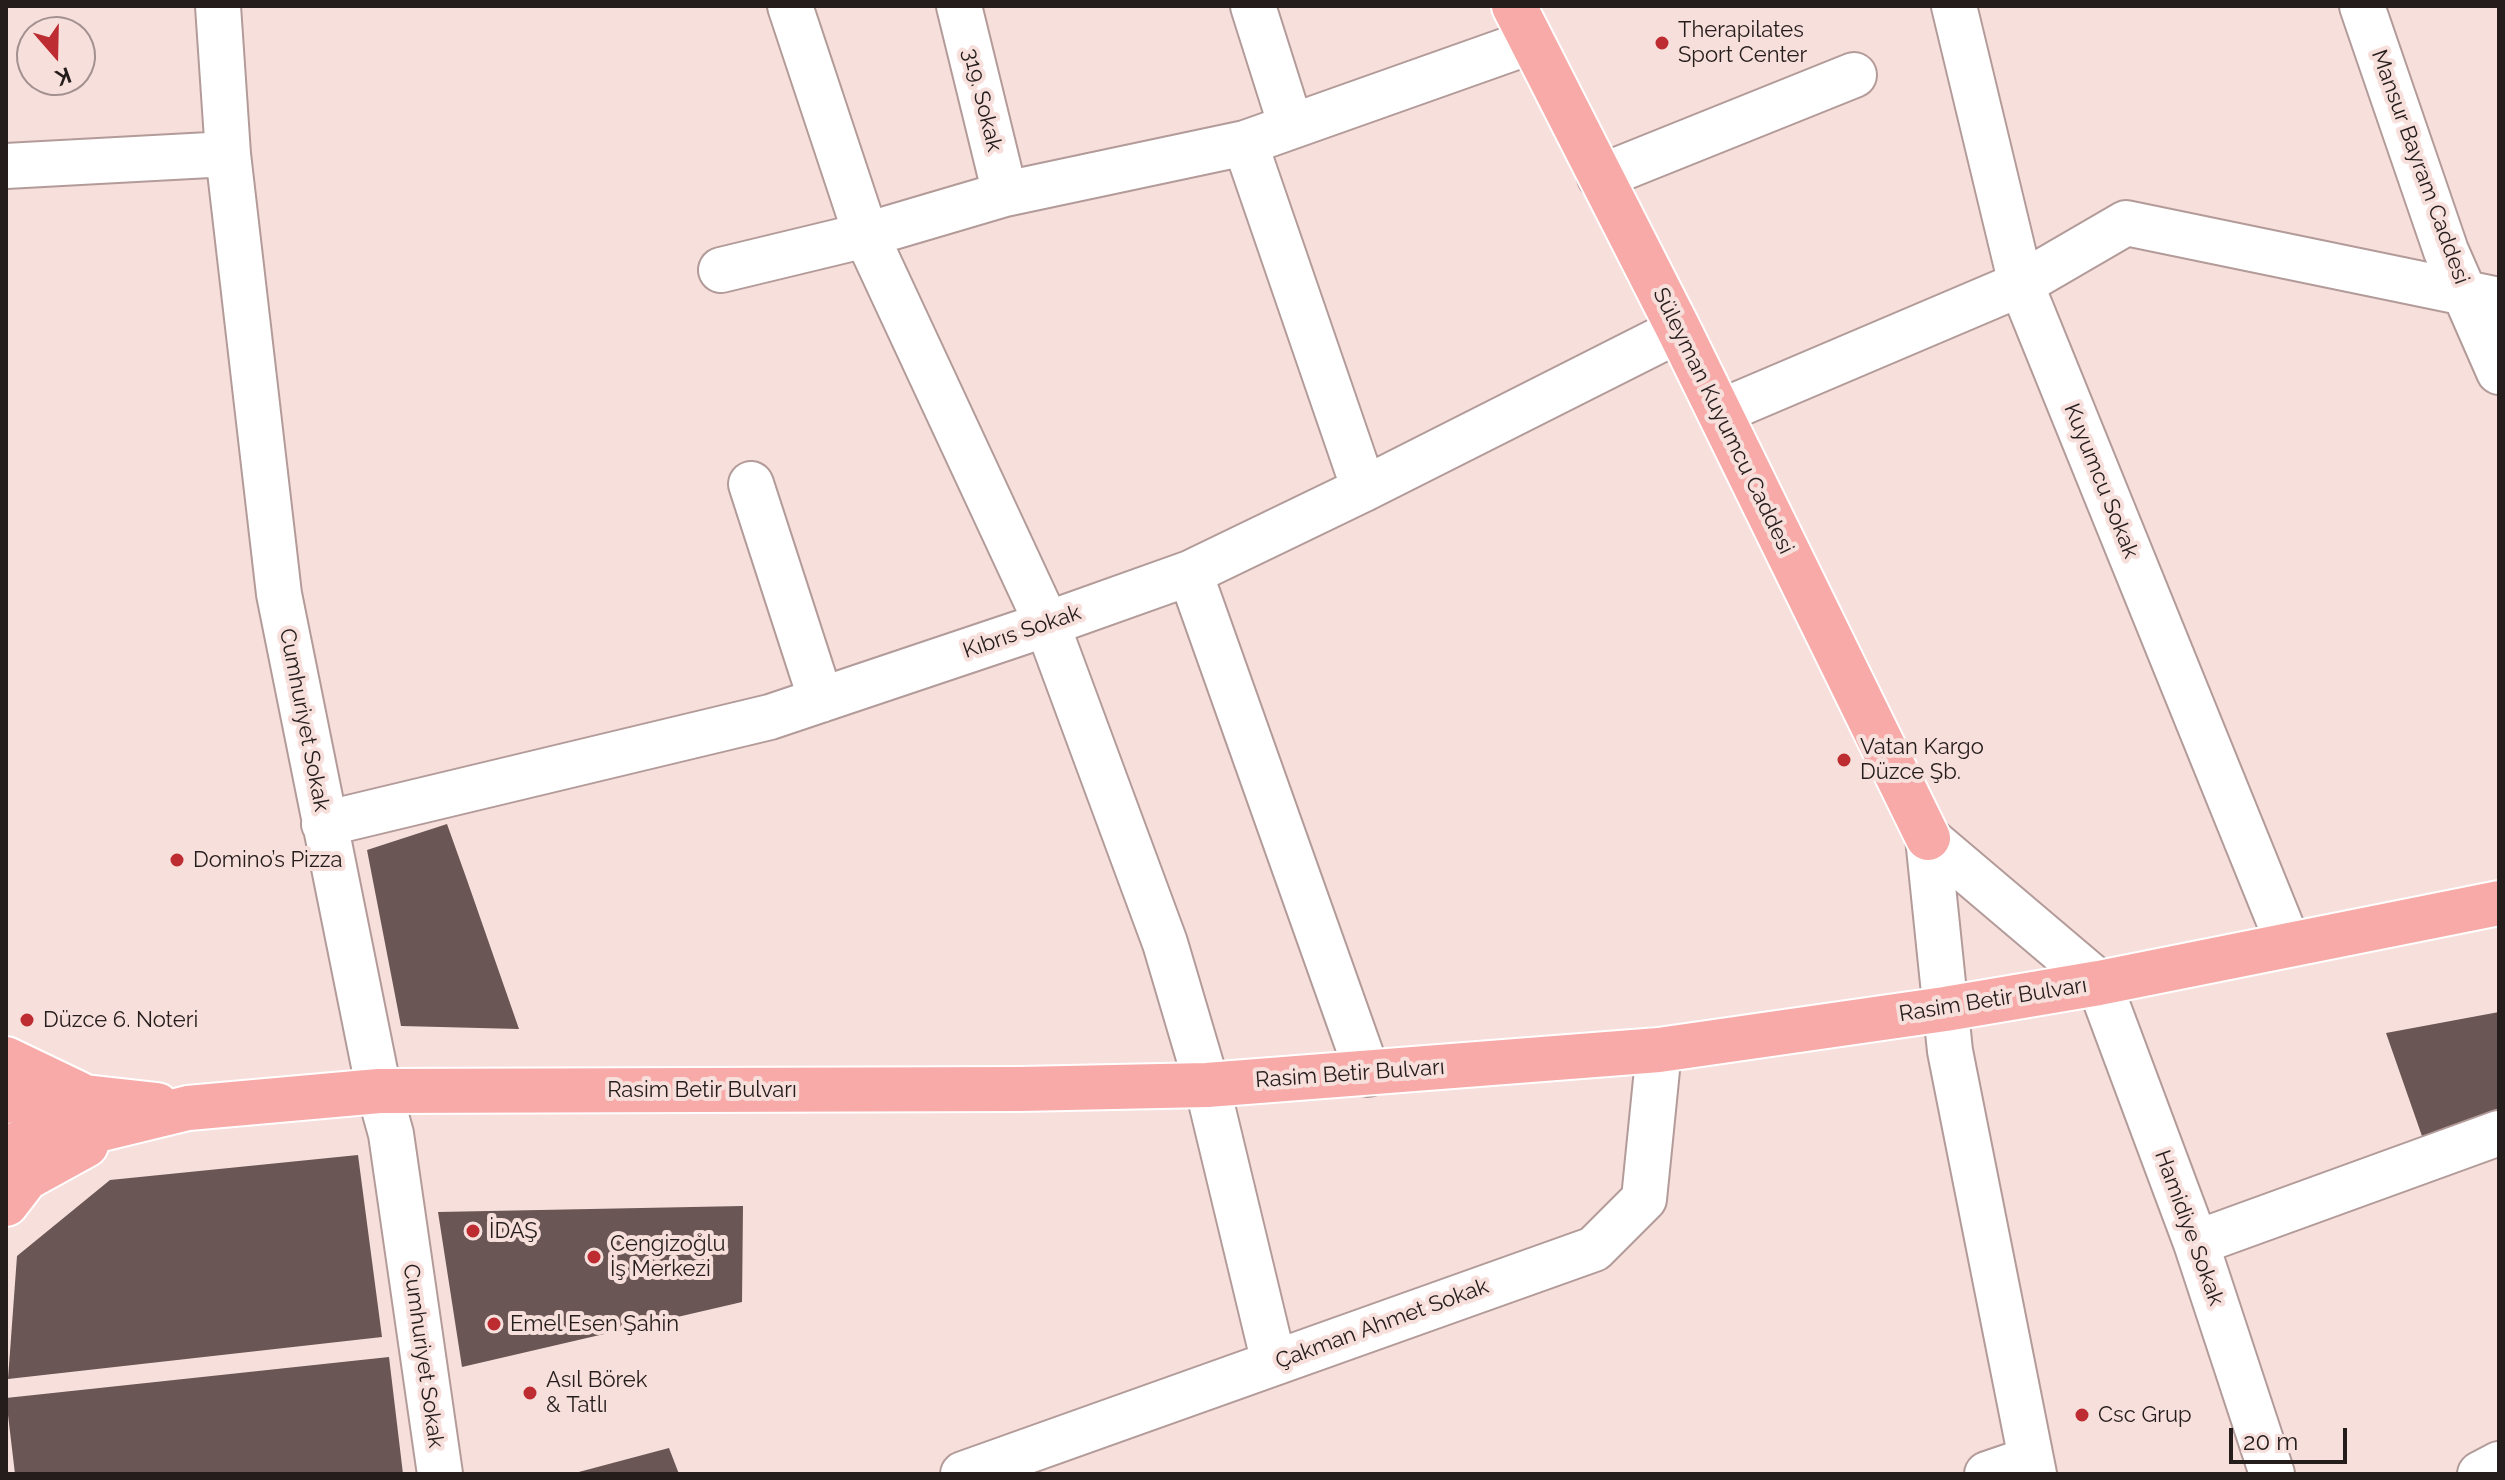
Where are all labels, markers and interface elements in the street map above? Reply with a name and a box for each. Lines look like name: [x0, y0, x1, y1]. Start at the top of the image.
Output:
north arrow: [16, 16, 96, 96]
place label: Therapilates Sport Center: [1678, 17, 1807, 68]
marker: Therapilates Sport Center: [1653, 34, 1671, 52]
street label: 319. Sokak: [956, 46, 1008, 154]
street label: Mansur Bayram Caddesi: [2365, 46, 2475, 288]
text: K: [52, 62, 75, 91]
street label: Süleyman Kuyumcu Caddesi: [1647, 283, 1799, 559]
street label: Kuyumcu Sokak: [2058, 400, 2144, 562]
street label: Kıbrıs Sokak: [960, 600, 1084, 664]
street label: Cumhuriyet Sokak: [273, 626, 335, 814]
place label: Vatan Kargo Düzce Şb.: [1860, 734, 1984, 786]
marker: Vatan Kargo Düzce Şb.: [1835, 751, 1853, 769]
place label: Domino’s Pizza: [193, 847, 343, 873]
marker: Domino’s Pizza: [168, 851, 186, 869]
street label: Rasim Betir Bulvarı: [1897, 972, 2089, 1028]
place label: Düzce 6. Noteri: [43, 1007, 198, 1033]
marker: Düzce 6. Noteri: [18, 1011, 36, 1029]
street label: Rasim Betir Bulvarı: [1254, 1054, 1446, 1094]
street label: Rasim Betir Bulvarı: [607, 1077, 797, 1103]
street label: Hamidiye Sokak: [2149, 1147, 2229, 1309]
place label: İDAŞ: [489, 1218, 538, 1244]
marker: İDAŞ: [464, 1222, 482, 1240]
place label: Cengizoğlu İş Merkezi: [610, 1231, 726, 1282]
marker: Cengizoğlu İş Merkezi: [585, 1248, 603, 1266]
street label: Cumhuriyet Sokak: [397, 1262, 449, 1450]
street label: Çakman Ahmet Sokak: [1272, 1273, 1492, 1375]
place label: Emel Esen Şahin: [510, 1311, 679, 1337]
marker: Emel Esen Şahin: [485, 1315, 503, 1333]
place label: Asıl Börek & Tatlı: [546, 1367, 647, 1418]
marker: Asıl Börek & Tatlı: [521, 1384, 539, 1402]
place label: Csc Grup: [2098, 1402, 2192, 1428]
marker: Csc Grup: [2073, 1406, 2091, 1424]
scale bar: [2233, 1412, 2351, 1462]
text: 20 m: [2243, 1427, 2298, 1456]

